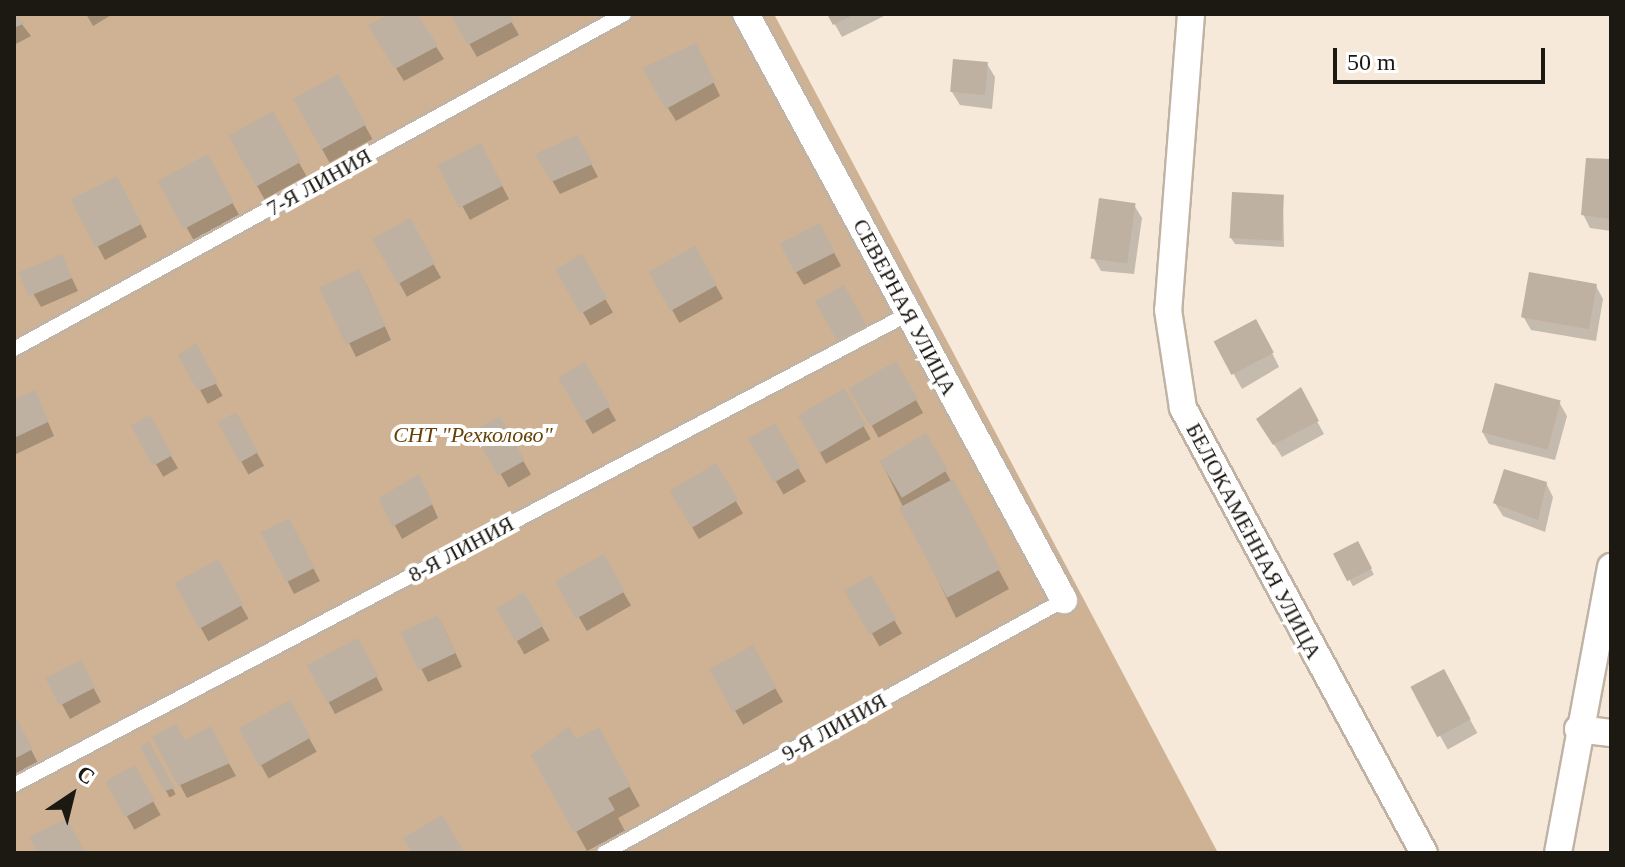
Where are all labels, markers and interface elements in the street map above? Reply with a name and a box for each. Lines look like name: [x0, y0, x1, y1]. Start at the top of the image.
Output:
scale bar: [1337, 32, 1549, 82]
text: 50 m: [1347, 49, 1396, 75]
street label: 7-Я ЛИНИЯ: [262, 142, 376, 222]
street label: СЕВЕРНАЯ УЛИЦА: [847, 214, 963, 400]
street label: БЕЛОКАМЕННАЯ УЛИЦА: [1180, 418, 1328, 664]
park label: СНТ "Рехколово": [393, 422, 553, 448]
street label: 8-Я ЛИНИЯ: [404, 510, 518, 588]
street label: 9-Я ЛИНИЯ: [777, 687, 891, 767]
north arrow: [32, 755, 112, 835]
text: С: [72, 760, 100, 790]

